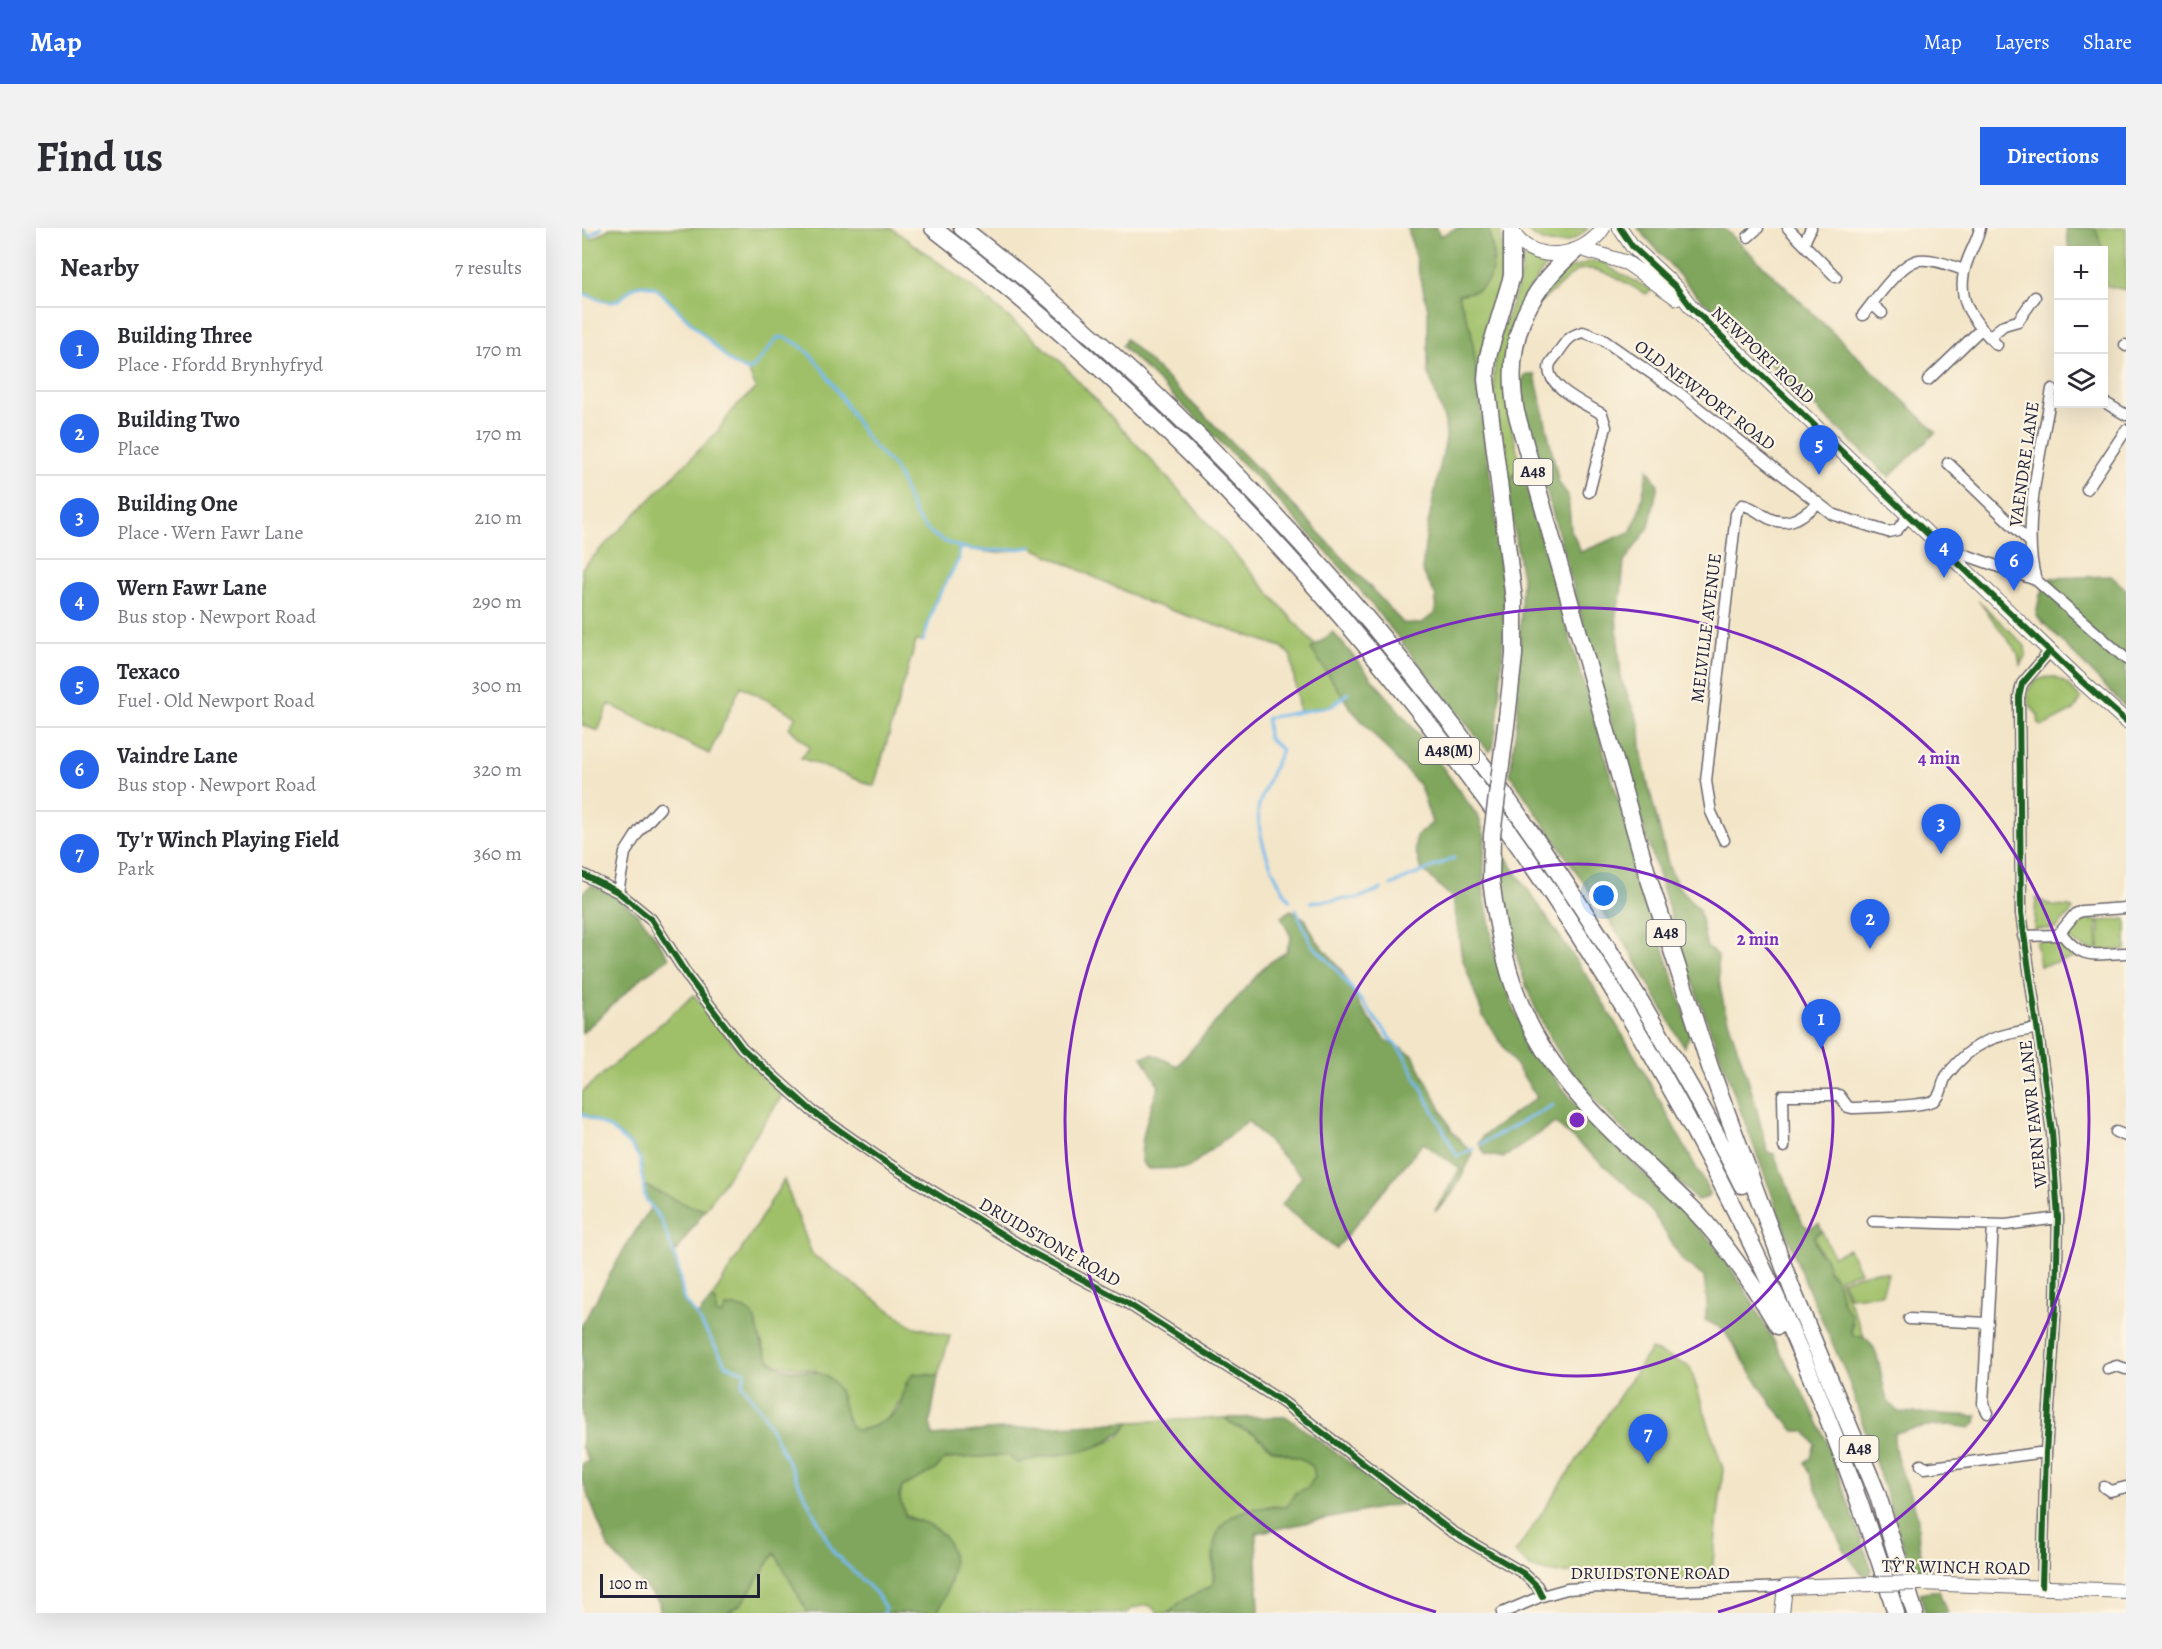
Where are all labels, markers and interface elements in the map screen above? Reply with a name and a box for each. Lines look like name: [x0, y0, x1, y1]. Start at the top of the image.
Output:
text: Map: [30, 23, 82, 61]
text: Map: [1923, 28, 1962, 56]
text: Layers: [1995, 28, 2050, 56]
text: Share: [2083, 28, 2132, 56]
button: Directions: [1980, 127, 2126, 185]
text: Find us: [36, 128, 163, 185]
map controls: [2054, 246, 2108, 408]
button: +: [2054, 246, 2108, 300]
text: Nearby: [60, 250, 139, 285]
text: 7 results: [455, 254, 522, 281]
button: −: [2054, 300, 2108, 354]
street label: NEWPORT ROAD: [1706, 301, 1820, 409]
text: Building Three: [117, 321, 252, 351]
street label: OLD NEWPORT ROAD: [1630, 334, 1780, 456]
text: 1: [76, 336, 83, 363]
text: 170 m: [476, 336, 522, 363]
text: Place · Ffordd Brynhyfryd: [117, 351, 323, 378]
button: layers: [2054, 354, 2108, 408]
street label: VAENDRE LANE: [2003, 400, 2045, 529]
text: Building Two: [117, 405, 240, 435]
text: 2: [75, 420, 84, 447]
text: 170 m: [476, 420, 522, 447]
pin: 5: [1800, 426, 1838, 475]
text: Place: [117, 435, 159, 462]
road number: A48: [1514, 459, 1552, 485]
text: Building One: [117, 489, 238, 519]
text: 3: [75, 504, 84, 531]
text: 210 m: [474, 504, 522, 531]
text: Place · Wern Fawr Lane: [117, 519, 303, 546]
pin: 4: [1924, 528, 1964, 578]
pin: 6: [1994, 542, 2034, 591]
street label: MELVILLE AVENUE: [1685, 552, 1727, 704]
text: Wern Fawr Lane: [117, 573, 267, 603]
text: 4: [75, 588, 84, 615]
text: 290 m: [472, 588, 522, 615]
text: Bus stop · Newport Road: [117, 603, 316, 630]
text: Texaco: [117, 657, 180, 687]
text: 5: [75, 672, 84, 699]
text: 300 m: [472, 672, 522, 699]
text: Fuel · Old Newport Road: [117, 687, 315, 714]
road number: A48(M): [1419, 738, 1479, 764]
text: Vaindre Lane: [117, 741, 238, 771]
text: 4 min: [1918, 746, 1960, 770]
text: 6: [75, 756, 84, 783]
text: 320 m: [473, 756, 522, 783]
text: Bus stop · Newport Road: [117, 771, 316, 798]
pin: 3: [1922, 804, 1960, 854]
text: Ty'r Winch Playing Field: [117, 825, 339, 855]
text: 7: [75, 840, 84, 867]
text: 360 m: [473, 840, 522, 867]
text: Park: [117, 855, 155, 882]
your location: [1589, 881, 1618, 910]
pin: 2: [1850, 900, 1890, 949]
road number: A48: [1646, 920, 1686, 946]
text: 2 min: [1737, 927, 1779, 951]
pin: 1: [1802, 1000, 1840, 1049]
street label: WERN FAWR LANE: [2013, 1039, 2053, 1190]
centre of rings: [1567, 1110, 1587, 1130]
street label: DRUIDSTONE ROAD: [975, 1192, 1125, 1292]
pin: 7: [1628, 1414, 1668, 1464]
road number: A48: [1840, 1436, 1878, 1462]
street label: TŶ'R WINCH ROAD: [1882, 1554, 2030, 1580]
street label: DRUIDSTONE ROAD: [1570, 1561, 1730, 1585]
scale bar: [600, 1571, 760, 1598]
text: 100 m: [609, 1573, 648, 1595]

